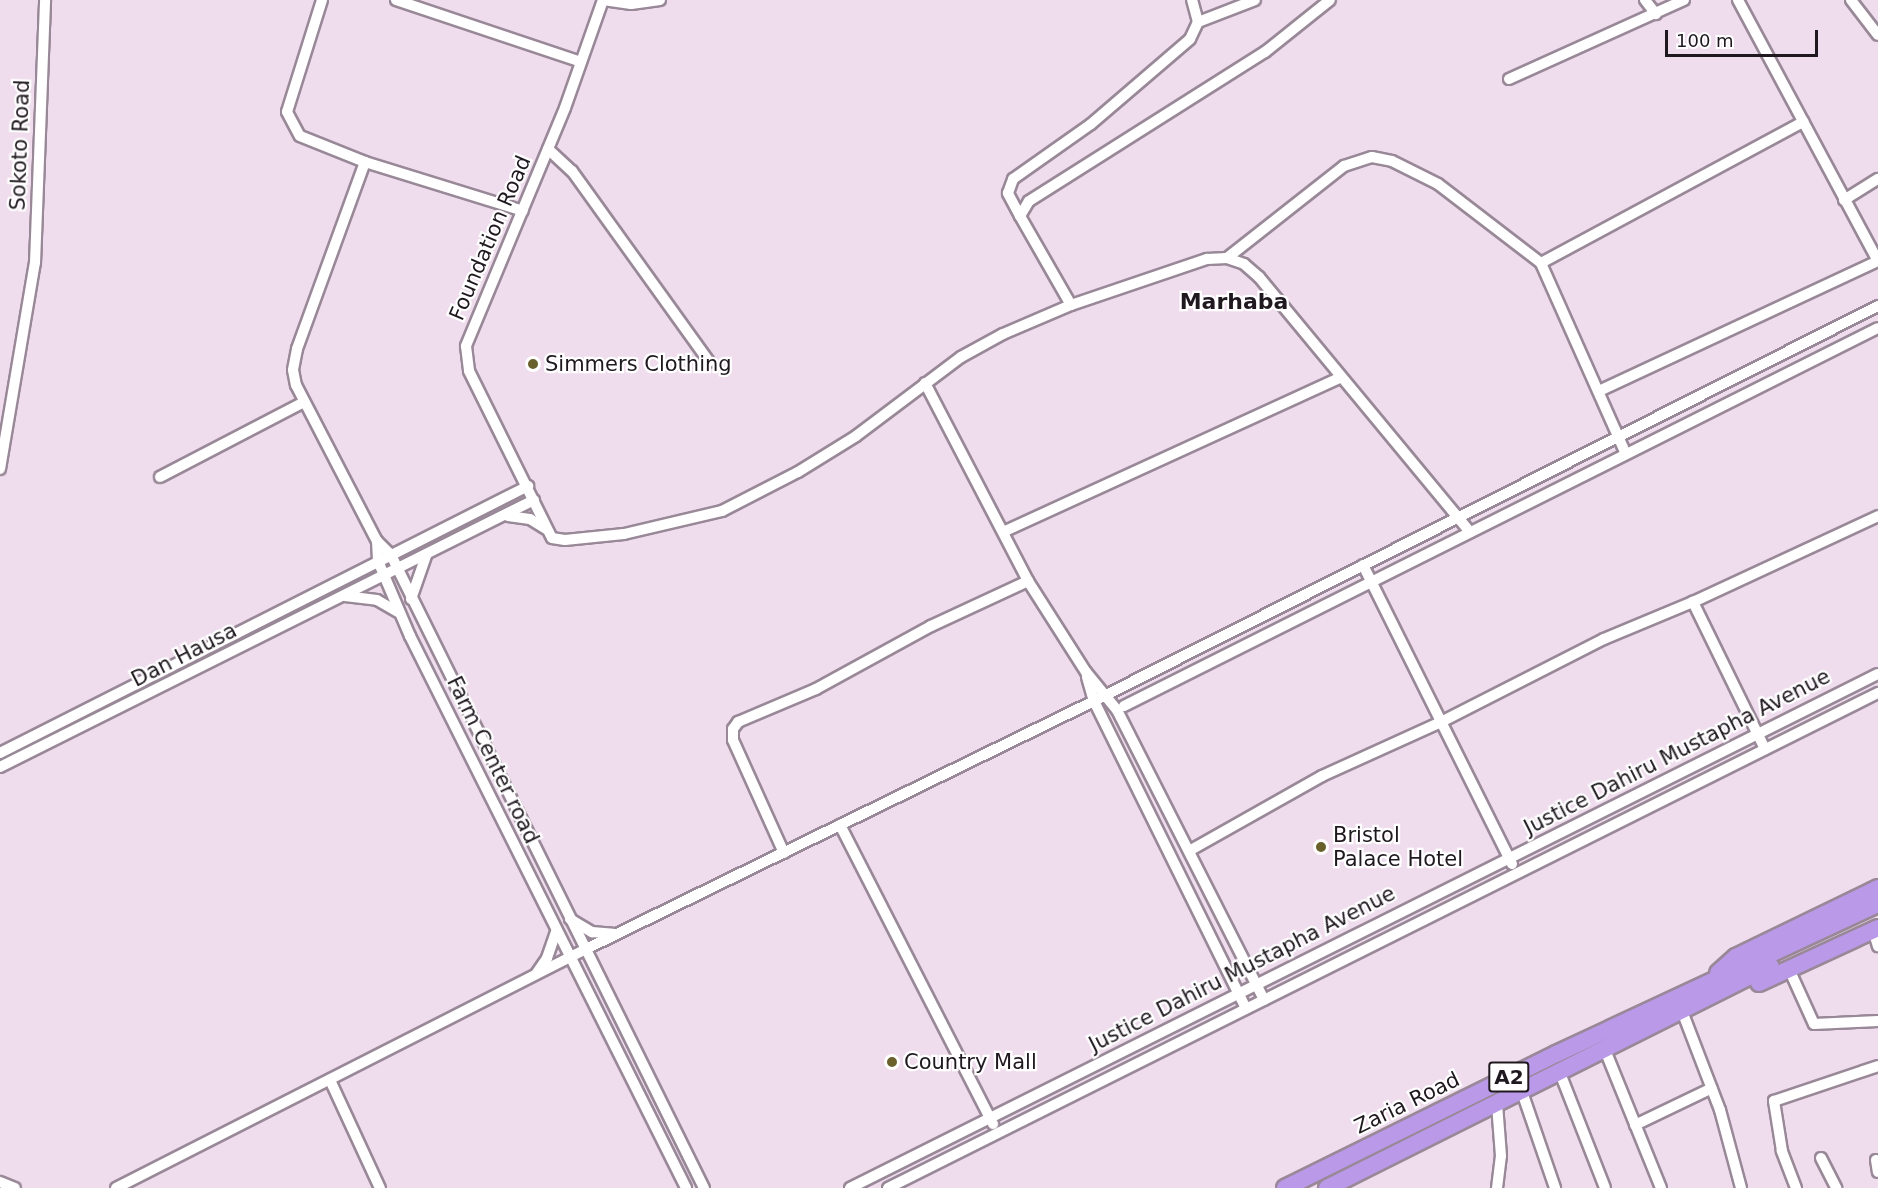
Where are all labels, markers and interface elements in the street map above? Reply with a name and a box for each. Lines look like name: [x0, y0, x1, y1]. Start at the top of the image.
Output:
scale bar: [1668, 18, 1821, 56]
text: 100 m: [1676, 30, 1734, 51]
street label: Sokoto Road: [5, 79, 35, 211]
street label: Foundation Road: [444, 152, 536, 324]
district label: Marhaba: [1180, 289, 1288, 315]
place label: Simmers Clothing: [545, 351, 732, 377]
marker: Simmers Clothing: [526, 357, 540, 371]
street label: Dan Hausa: [127, 618, 241, 692]
street label: Justice Dahiru Mustapha Avenue: [1520, 664, 1834, 840]
street label: Farm Center road: [442, 672, 544, 848]
place label: Bristol Palace Hotel: [1333, 822, 1463, 872]
marker: Bristol Palace Hotel: [1314, 840, 1328, 854]
street label: Justice Dahiru Mustapha Avenue: [1085, 881, 1399, 1057]
place label: Country Mall: [904, 1049, 1037, 1075]
marker: Country Mall: [885, 1055, 899, 1069]
road number: A2: [1488, 1060, 1530, 1094]
street label: Zaria Road: [1350, 1067, 1464, 1139]

